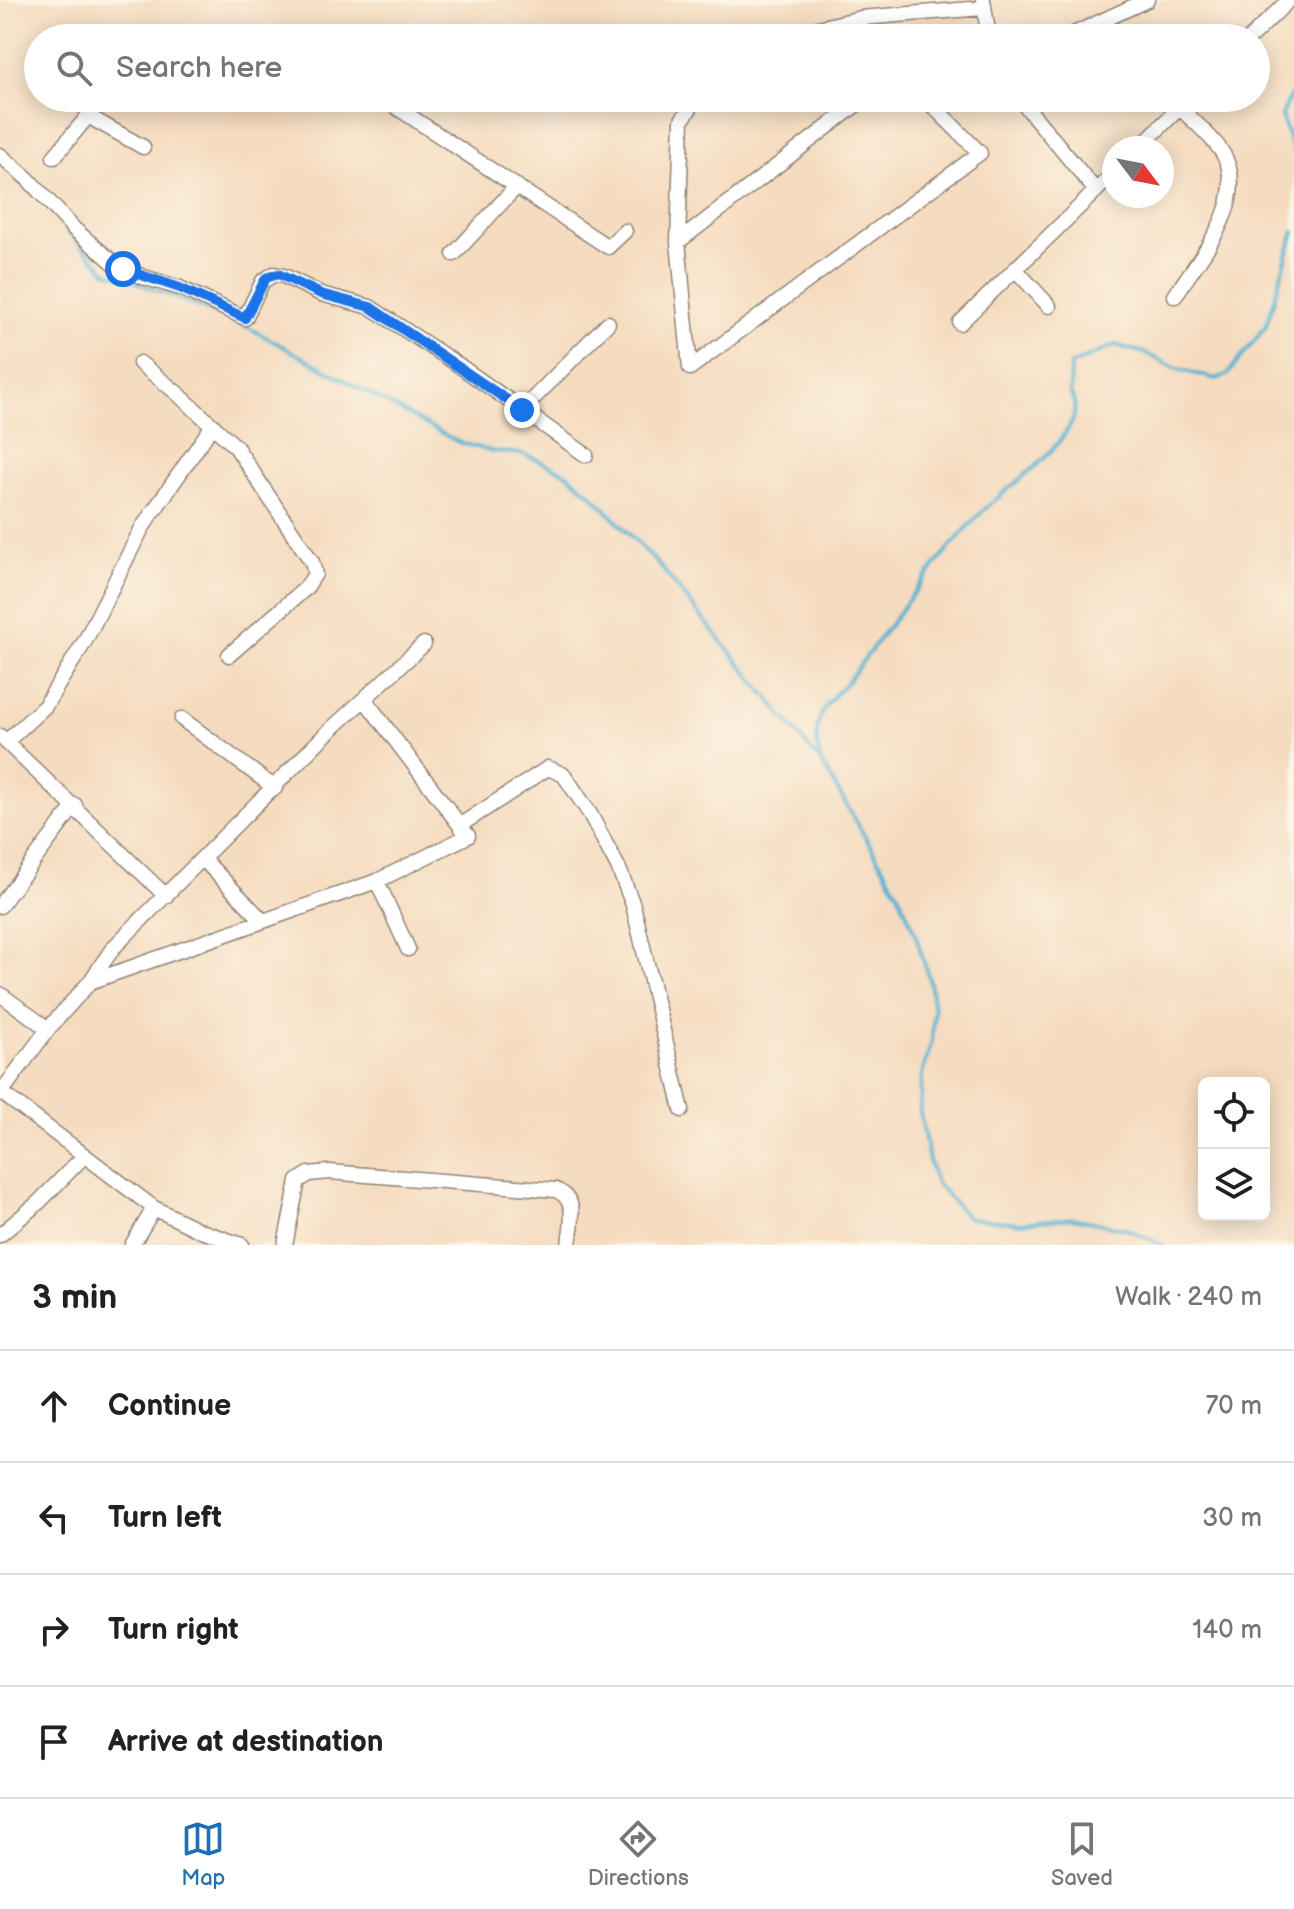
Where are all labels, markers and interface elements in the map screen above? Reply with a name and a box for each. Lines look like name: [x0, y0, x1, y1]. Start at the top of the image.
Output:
search box: [24, 24, 1270, 112]
icon: search: [52, 46, 96, 90]
text: Search here: [116, 50, 282, 86]
north arrow: [1102, 136, 1174, 208]
route start: [105, 251, 141, 287]
route end: [504, 392, 540, 428]
map controls: [1198, 1077, 1270, 1221]
button: locate: [1198, 1077, 1270, 1149]
button: layers: [1198, 1149, 1270, 1221]
text: 3 min: [32, 1277, 117, 1318]
text: Walk · 240 m: [1115, 1282, 1262, 1313]
icon: ahead: [32, 1384, 76, 1428]
text: Continue: [108, 1388, 231, 1424]
text: 70 m: [1205, 1391, 1262, 1422]
icon: left: [32, 1496, 76, 1540]
text: Turn left: [108, 1500, 222, 1536]
text: 30 m: [1202, 1503, 1262, 1534]
icon: right: [32, 1608, 76, 1652]
text: Turn right: [108, 1612, 239, 1648]
text: 140 m: [1192, 1615, 1262, 1646]
icon: arrive: [32, 1720, 76, 1764]
text: Arrive at destination: [108, 1724, 384, 1760]
tab: Map: [181, 1817, 225, 1892]
tab: Directions: [588, 1817, 689, 1892]
tab: Saved: [1051, 1817, 1113, 1892]

